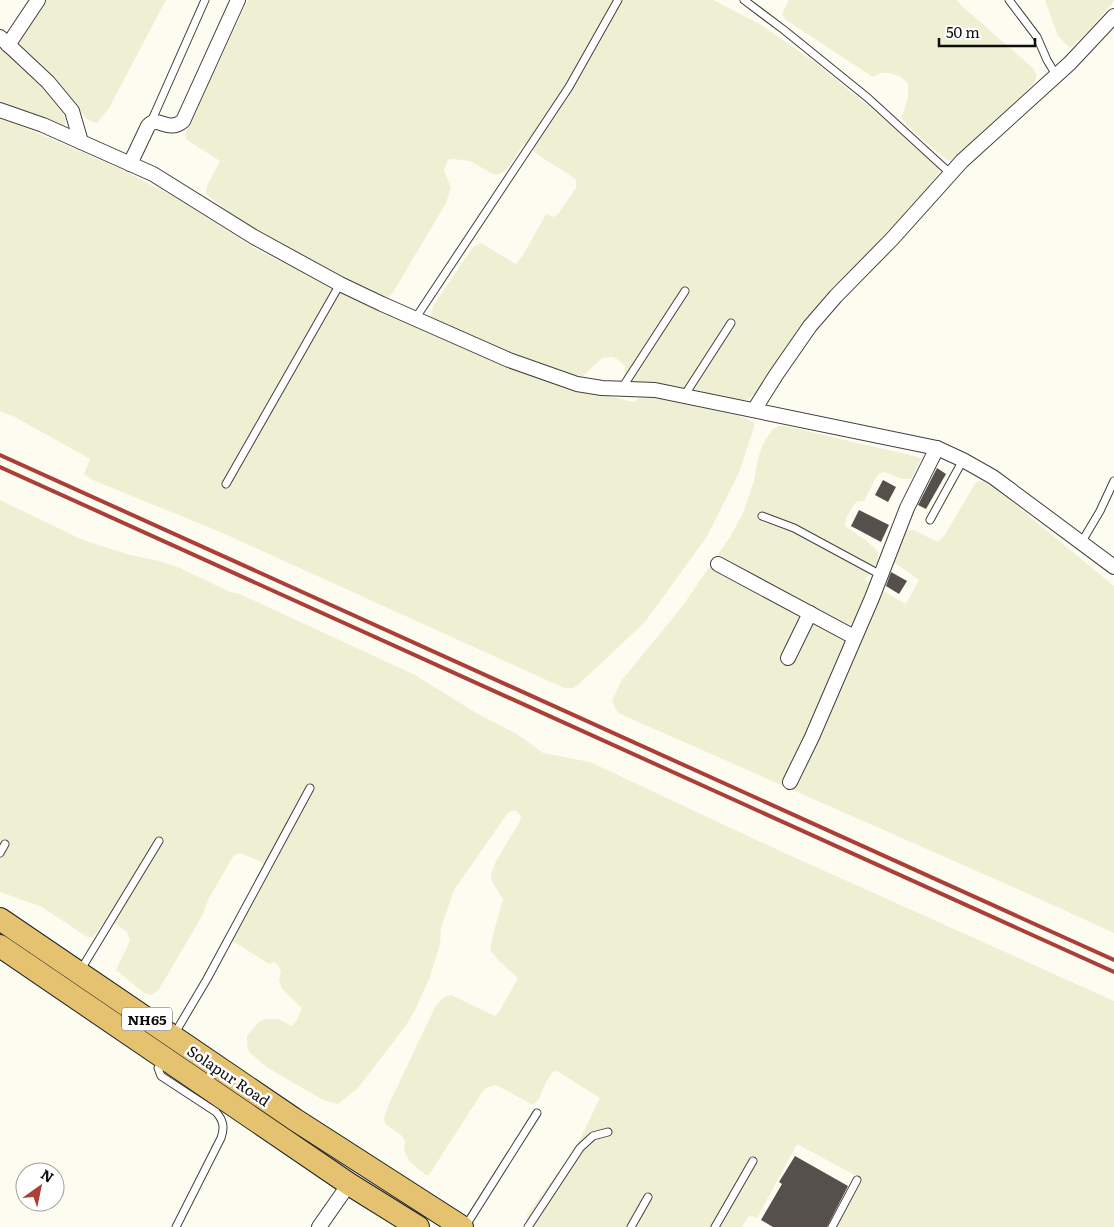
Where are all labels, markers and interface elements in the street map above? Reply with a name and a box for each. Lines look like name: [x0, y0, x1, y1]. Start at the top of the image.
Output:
scale bar: [939, 15, 1035, 47]
text: 50 m: [946, 20, 980, 43]
road number: NH65: [122, 1008, 172, 1030]
street label: Solapur Road: [183, 1039, 275, 1111]
north arrow: [15, 1162, 65, 1212]
text: N: [37, 1164, 58, 1187]

